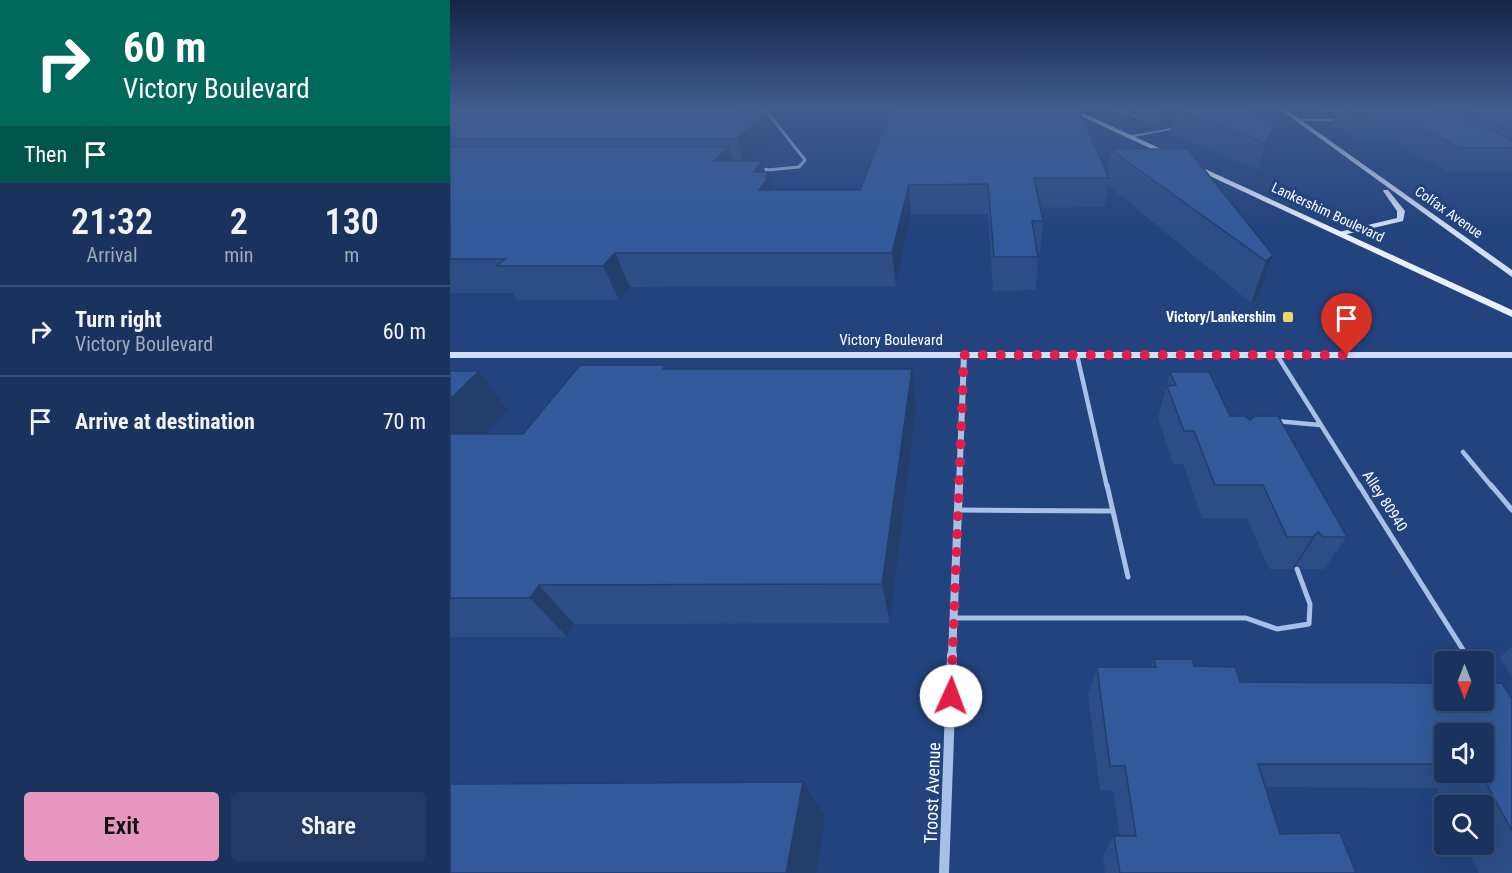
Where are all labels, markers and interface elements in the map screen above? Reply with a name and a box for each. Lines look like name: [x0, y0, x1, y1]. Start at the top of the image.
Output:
text: 60 m: [123, 23, 206, 72]
icon: right: [24, 24, 102, 102]
text: Victory Boulevard: [123, 73, 310, 105]
icon: arrive: [79, 138, 112, 171]
text: Then: [24, 142, 67, 167]
street label: Lankershim Boulevard: [1269, 179, 1387, 245]
street label: Colfax Avenue: [1412, 183, 1486, 241]
text: 21:32: [71, 201, 153, 243]
text: 2: [230, 201, 248, 243]
text: 130: [325, 201, 379, 243]
text: Arrival: [87, 243, 138, 267]
text: min: [224, 243, 253, 267]
text: m: [344, 243, 359, 267]
pin: [1321, 293, 1372, 355]
icon: arrive: [1330, 302, 1363, 335]
text: Turn right: [75, 307, 162, 332]
place label: Victory/Lankershim: [1166, 309, 1276, 325]
marker: Victory/Lankershim: [1281, 310, 1295, 324]
icon: right: [24, 315, 57, 348]
text: 60 m: [383, 319, 426, 344]
street label: Victory Boulevard: [839, 331, 943, 349]
text: Victory Boulevard: [75, 332, 213, 356]
icon: arrive: [24, 405, 57, 438]
text: Arrive at destination: [75, 409, 255, 434]
text: 70 m: [383, 409, 426, 434]
street label: Alley 80940: [1359, 467, 1411, 535]
north arrow: [1434, 651, 1494, 711]
map controls: [1434, 651, 1494, 855]
position arrow: [919, 664, 983, 728]
button: sound: [1434, 723, 1494, 783]
street label: Troost Avenue: [920, 742, 944, 844]
button: Exit: [24, 792, 219, 861]
button: Share: [231, 792, 426, 861]
button: search: [1434, 795, 1494, 855]

